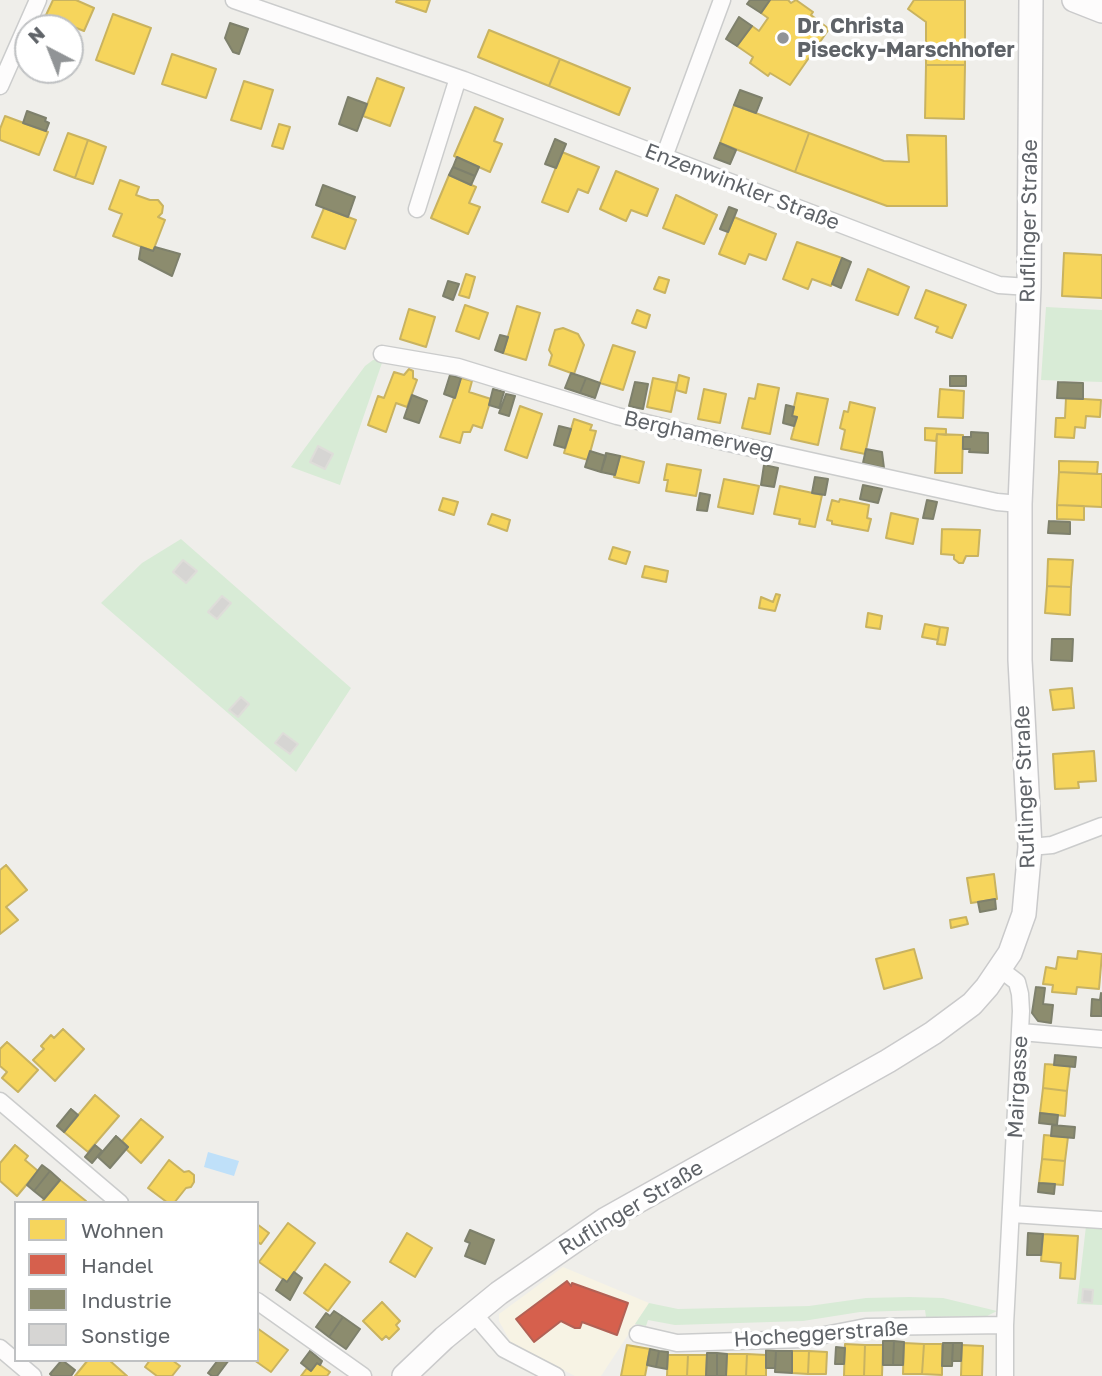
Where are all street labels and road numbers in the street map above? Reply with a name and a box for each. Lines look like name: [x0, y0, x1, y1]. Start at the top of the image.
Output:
street label: Enzenwinkler Straße: [641, 138, 843, 236]
street label: Ruflinger Straße: [1015, 139, 1043, 303]
street label: Berghamerweg: [622, 405, 776, 465]
street label: Ruflinger Straße: [1010, 705, 1040, 869]
street label: Mairgasse: [1003, 1035, 1033, 1139]
street label: Ruflinger Straße: [554, 1155, 708, 1261]
street label: Hocheggerstraße: [733, 1315, 909, 1353]

